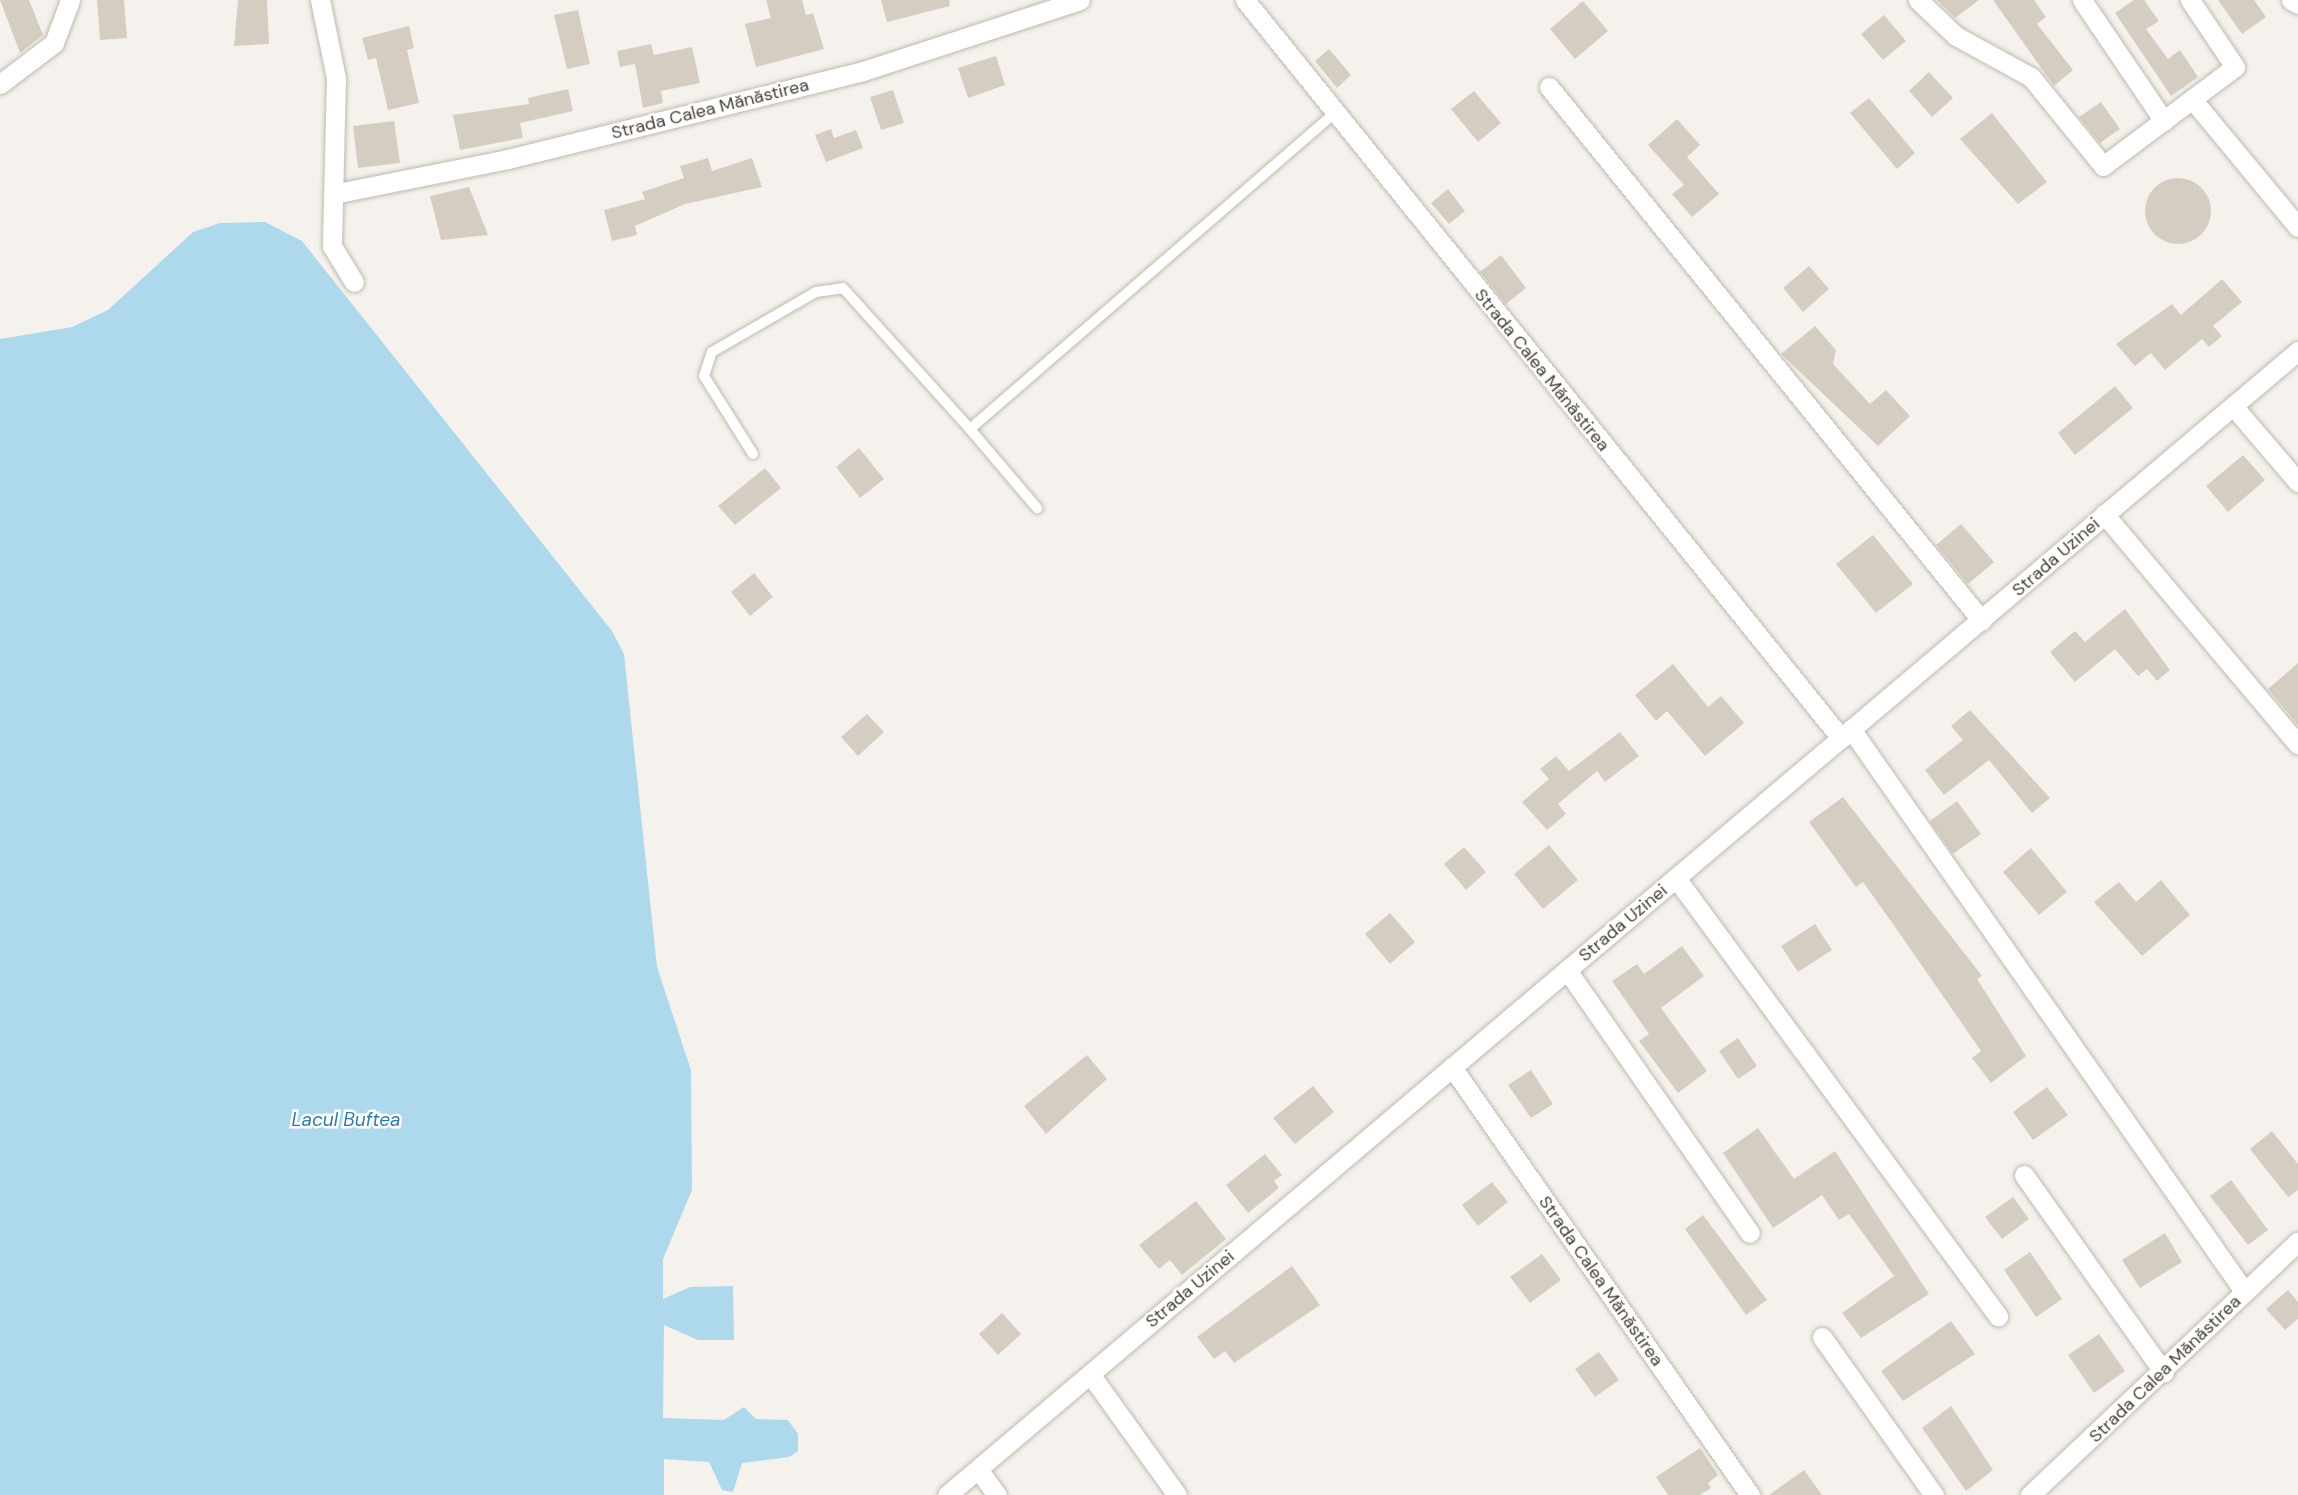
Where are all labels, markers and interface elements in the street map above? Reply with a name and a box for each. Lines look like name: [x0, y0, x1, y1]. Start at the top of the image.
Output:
street label: Strada Calea Mănăstirea: [609, 74, 811, 144]
street label: Strada Calea Mănăstirea: [1470, 284, 1614, 456]
street label: Strada Uzinei: [2008, 513, 2104, 601]
street label: Strada Uzinei: [1574, 880, 1672, 966]
water label: Lacul Buftea: [291, 1109, 401, 1131]
street label: Strada Calea Mănăstirea: [1534, 1192, 1668, 1370]
street label: Strada Uzinei: [1141, 1246, 1239, 1332]
street label: Strada Calea Mănăstirea: [2085, 1291, 2245, 1447]

